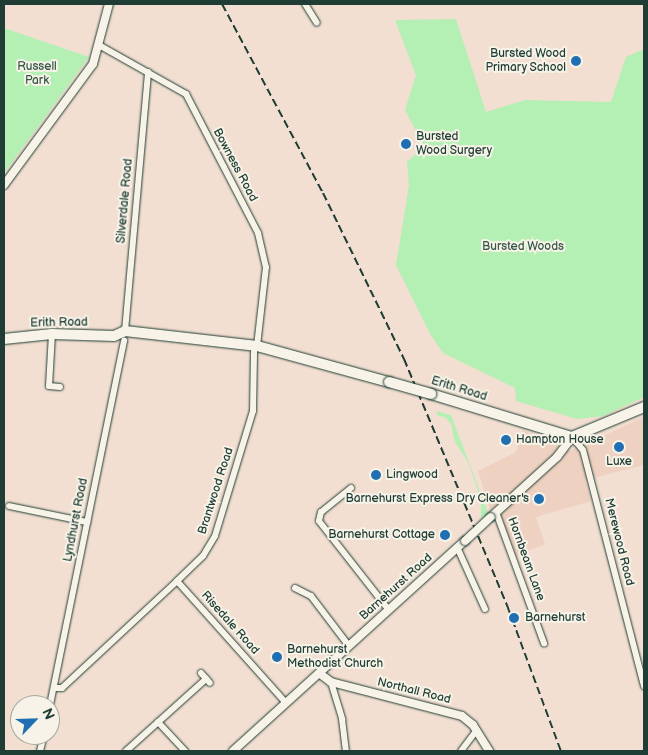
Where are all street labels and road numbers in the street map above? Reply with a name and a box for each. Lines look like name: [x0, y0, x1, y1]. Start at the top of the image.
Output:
street label: Bowness Road: [210, 126, 260, 204]
street label: Silverdale Road: [114, 158, 136, 244]
street label: Erith Road: [30, 315, 88, 331]
street label: Erith Road: [429, 374, 489, 404]
street label: Brantwood Road: [195, 446, 237, 536]
street label: Lyndhurst Road: [61, 477, 91, 563]
street label: Merewood Road: [601, 497, 637, 587]
street label: Hornbeam Lane: [504, 515, 548, 603]
street label: Barnehurst Road: [357, 551, 435, 623]
street label: Risedale Road: [198, 588, 262, 658]
street label: Northall Road: [376, 675, 452, 707]

